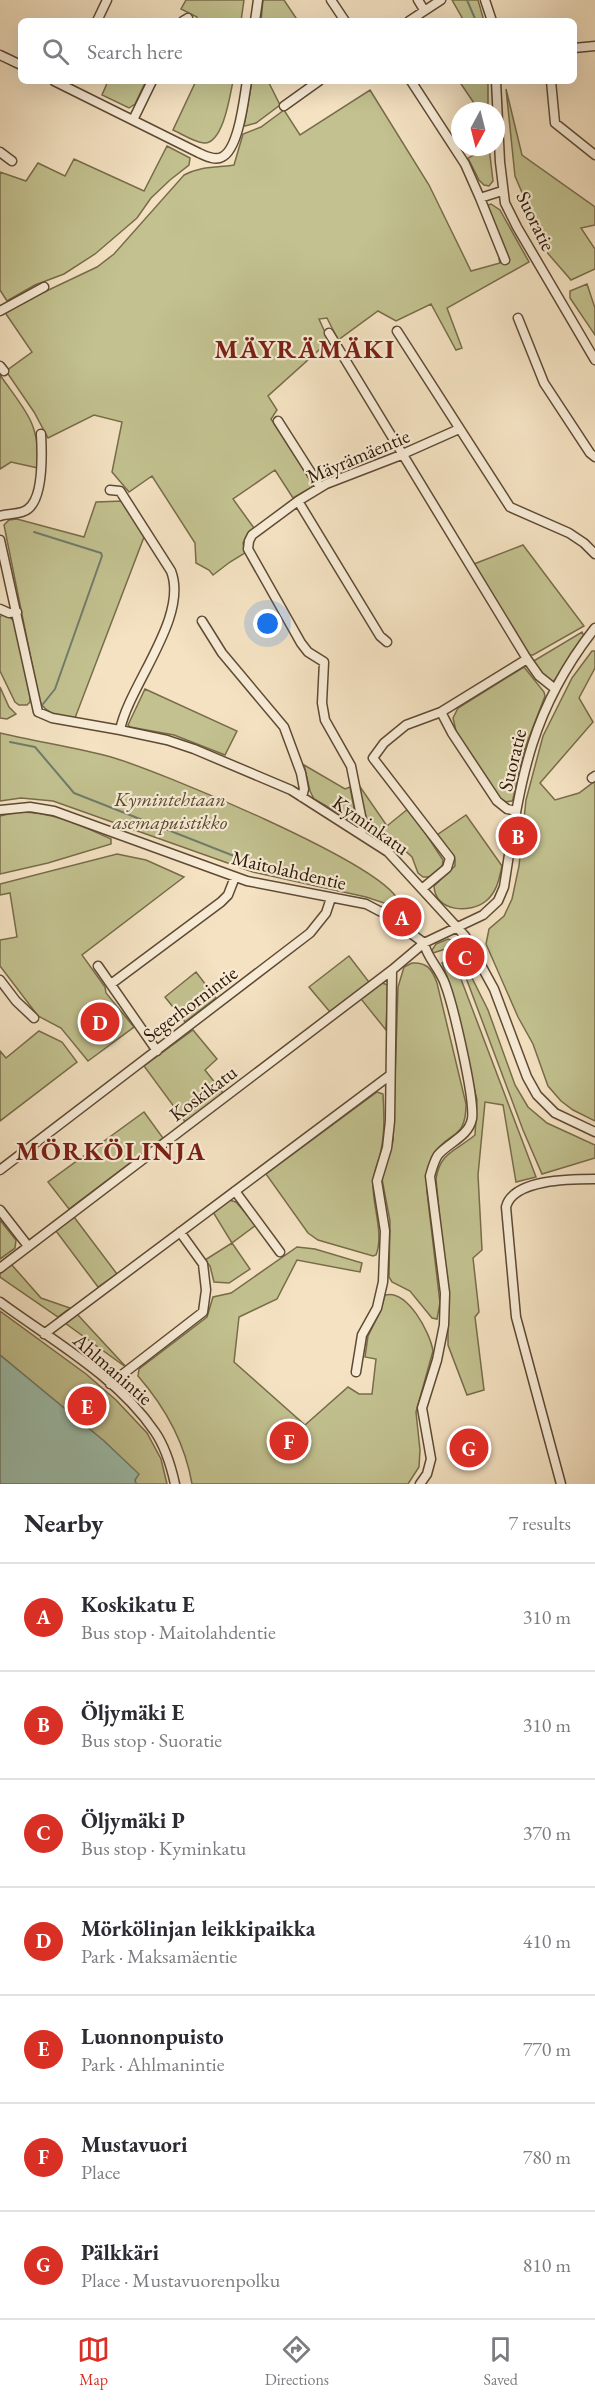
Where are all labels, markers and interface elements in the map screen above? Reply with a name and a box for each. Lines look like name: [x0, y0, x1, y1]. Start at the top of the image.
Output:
search box: [18, 18, 577, 84]
icon: search: [39, 35, 72, 68]
text: Search here: [87, 37, 182, 66]
north arrow: [451, 102, 505, 156]
street label: Suoratie: [510, 187, 562, 255]
district label: MÄYRÄMÄKI: [214, 332, 396, 366]
street label: Mäyrämäentie: [302, 423, 414, 489]
your location: [253, 609, 282, 638]
street label: Suoratie: [492, 726, 532, 794]
park label: Kymintehtaan asemapuistikko: [112, 786, 228, 835]
street label: Kyminkatu: [328, 789, 415, 861]
pin: B: [498, 814, 538, 858]
street label: Maitolahdentie: [229, 844, 349, 896]
pin: A: [382, 894, 422, 940]
pin: C: [446, 934, 484, 980]
street label: Segerhornintie: [137, 960, 243, 1048]
pin: D: [80, 1000, 120, 1044]
street label: Koskikatu: [164, 1059, 243, 1127]
district label: MÖRKÖLINJA: [16, 1134, 206, 1168]
street label: Ahlmanintie: [67, 1327, 158, 1411]
pin: E: [68, 1384, 106, 1428]
pin: F: [270, 1418, 308, 1464]
pin: G: [450, 1426, 488, 1470]
text: Nearby: [24, 1506, 104, 1540]
text: 7 results: [508, 1510, 571, 1536]
text: Koskikatu E: [81, 1590, 195, 1619]
text: A: [36, 1604, 51, 1630]
text: 310 m: [523, 1604, 571, 1630]
text: Bus stop · Maitolahdentie: [81, 1619, 276, 1645]
text: Öljymäki E: [81, 1698, 184, 1727]
text: B: [37, 1712, 50, 1738]
text: 310 m: [523, 1712, 571, 1738]
text: Bus stop · Suoratie: [81, 1727, 222, 1753]
text: Öljymäki P: [81, 1806, 185, 1835]
text: C: [36, 1820, 51, 1846]
text: 370 m: [523, 1820, 571, 1846]
text: Bus stop · Kyminkatu: [81, 1835, 246, 1861]
text: Mörkölinjan leikkipaikka: [81, 1914, 316, 1943]
text: D: [36, 1928, 51, 1954]
text: 410 m: [523, 1928, 571, 1954]
text: Park · Maksamäentie: [81, 1943, 237, 1969]
text: Luonnonpuisto: [81, 2022, 223, 2051]
text: E: [38, 2036, 49, 2062]
text: 770 m: [523, 2036, 571, 2062]
text: Park · Ahlmanintie: [81, 2051, 225, 2077]
text: Mustavuori: [81, 2130, 187, 2159]
text: F: [38, 2144, 49, 2170]
text: 780 m: [523, 2144, 571, 2170]
text: Place: [81, 2159, 120, 2185]
text: Pälkkäri: [81, 2238, 159, 2267]
text: G: [36, 2252, 51, 2278]
text: 810 m: [523, 2252, 571, 2278]
text: Place · Mustavuorenpolku: [81, 2267, 280, 2293]
tab: Map: [77, 2333, 110, 2390]
tab: Directions: [265, 2333, 329, 2390]
tab: Saved: [483, 2333, 518, 2390]

